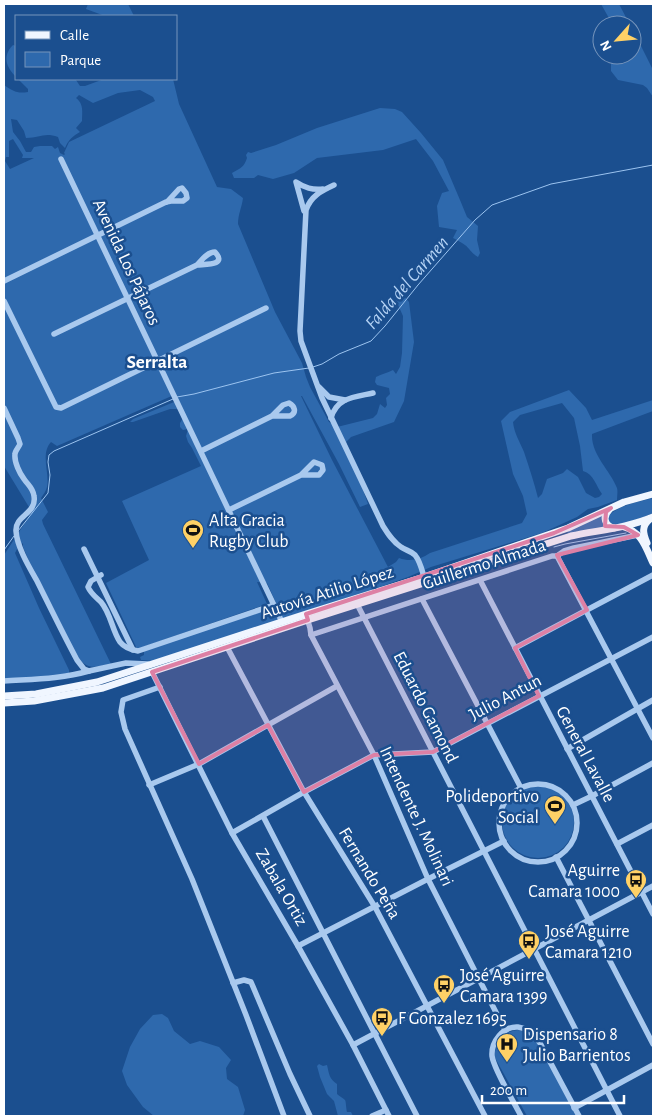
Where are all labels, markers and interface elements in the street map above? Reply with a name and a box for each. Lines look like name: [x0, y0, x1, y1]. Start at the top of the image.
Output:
legend: [15, 15, 178, 80]
north arrow: [592, 15, 642, 65]
text: Calle: [60, 28, 89, 43]
text: N: [598, 38, 615, 53]
text: Parque: [60, 53, 101, 68]
street label: Avenida Los Pájaros: [89, 196, 163, 328]
water label: Falda del Carmen: [362, 233, 452, 333]
district label: Serralta: [127, 353, 187, 372]
place label: Alta Gracia Rugby Club: [209, 512, 288, 551]
sports icon: Alta Gracia Rugby Club: [181, 518, 205, 549]
street label: Guillermo Almada: [420, 537, 548, 593]
street label: Autovía Atilio López: [259, 563, 396, 623]
street label: Eduardo Gamond: [389, 649, 461, 766]
street label: Julio Antun: [466, 671, 544, 724]
street label: General Lavalle: [552, 703, 618, 806]
street label: Intendente J. Molinari: [376, 744, 456, 889]
place label: Polideportivo Social: [445, 788, 539, 827]
sports icon: Polideportivo Social: [543, 794, 567, 825]
street label: Fernando Peña: [335, 824, 404, 923]
street label: Zabala Ortiz: [252, 846, 310, 929]
place label: Aguirre Camara 1000: [528, 862, 620, 901]
bus stop icon: Aguirre Camara 1000: [624, 868, 648, 899]
place label: José Aguirre Camara 1210: [545, 923, 632, 962]
bus stop icon: José Aguirre Camara 1210: [517, 929, 541, 960]
place label: José Aguirre Camara 1399: [460, 967, 547, 1006]
bus stop icon: José Aguirre Camara 1399: [432, 973, 456, 1004]
bus stop icon: F Gonzalez 1695: [370, 1006, 394, 1037]
place label: F Gonzalez 1695: [398, 1010, 507, 1028]
place label: Dispensario 8 Julio Barrientos: [523, 1026, 631, 1065]
hospital icon: Dispensario 8 Julio Barrientos: [495, 1032, 519, 1063]
scale bar: [482, 1072, 624, 1104]
text: 200 m: [490, 1083, 527, 1098]

